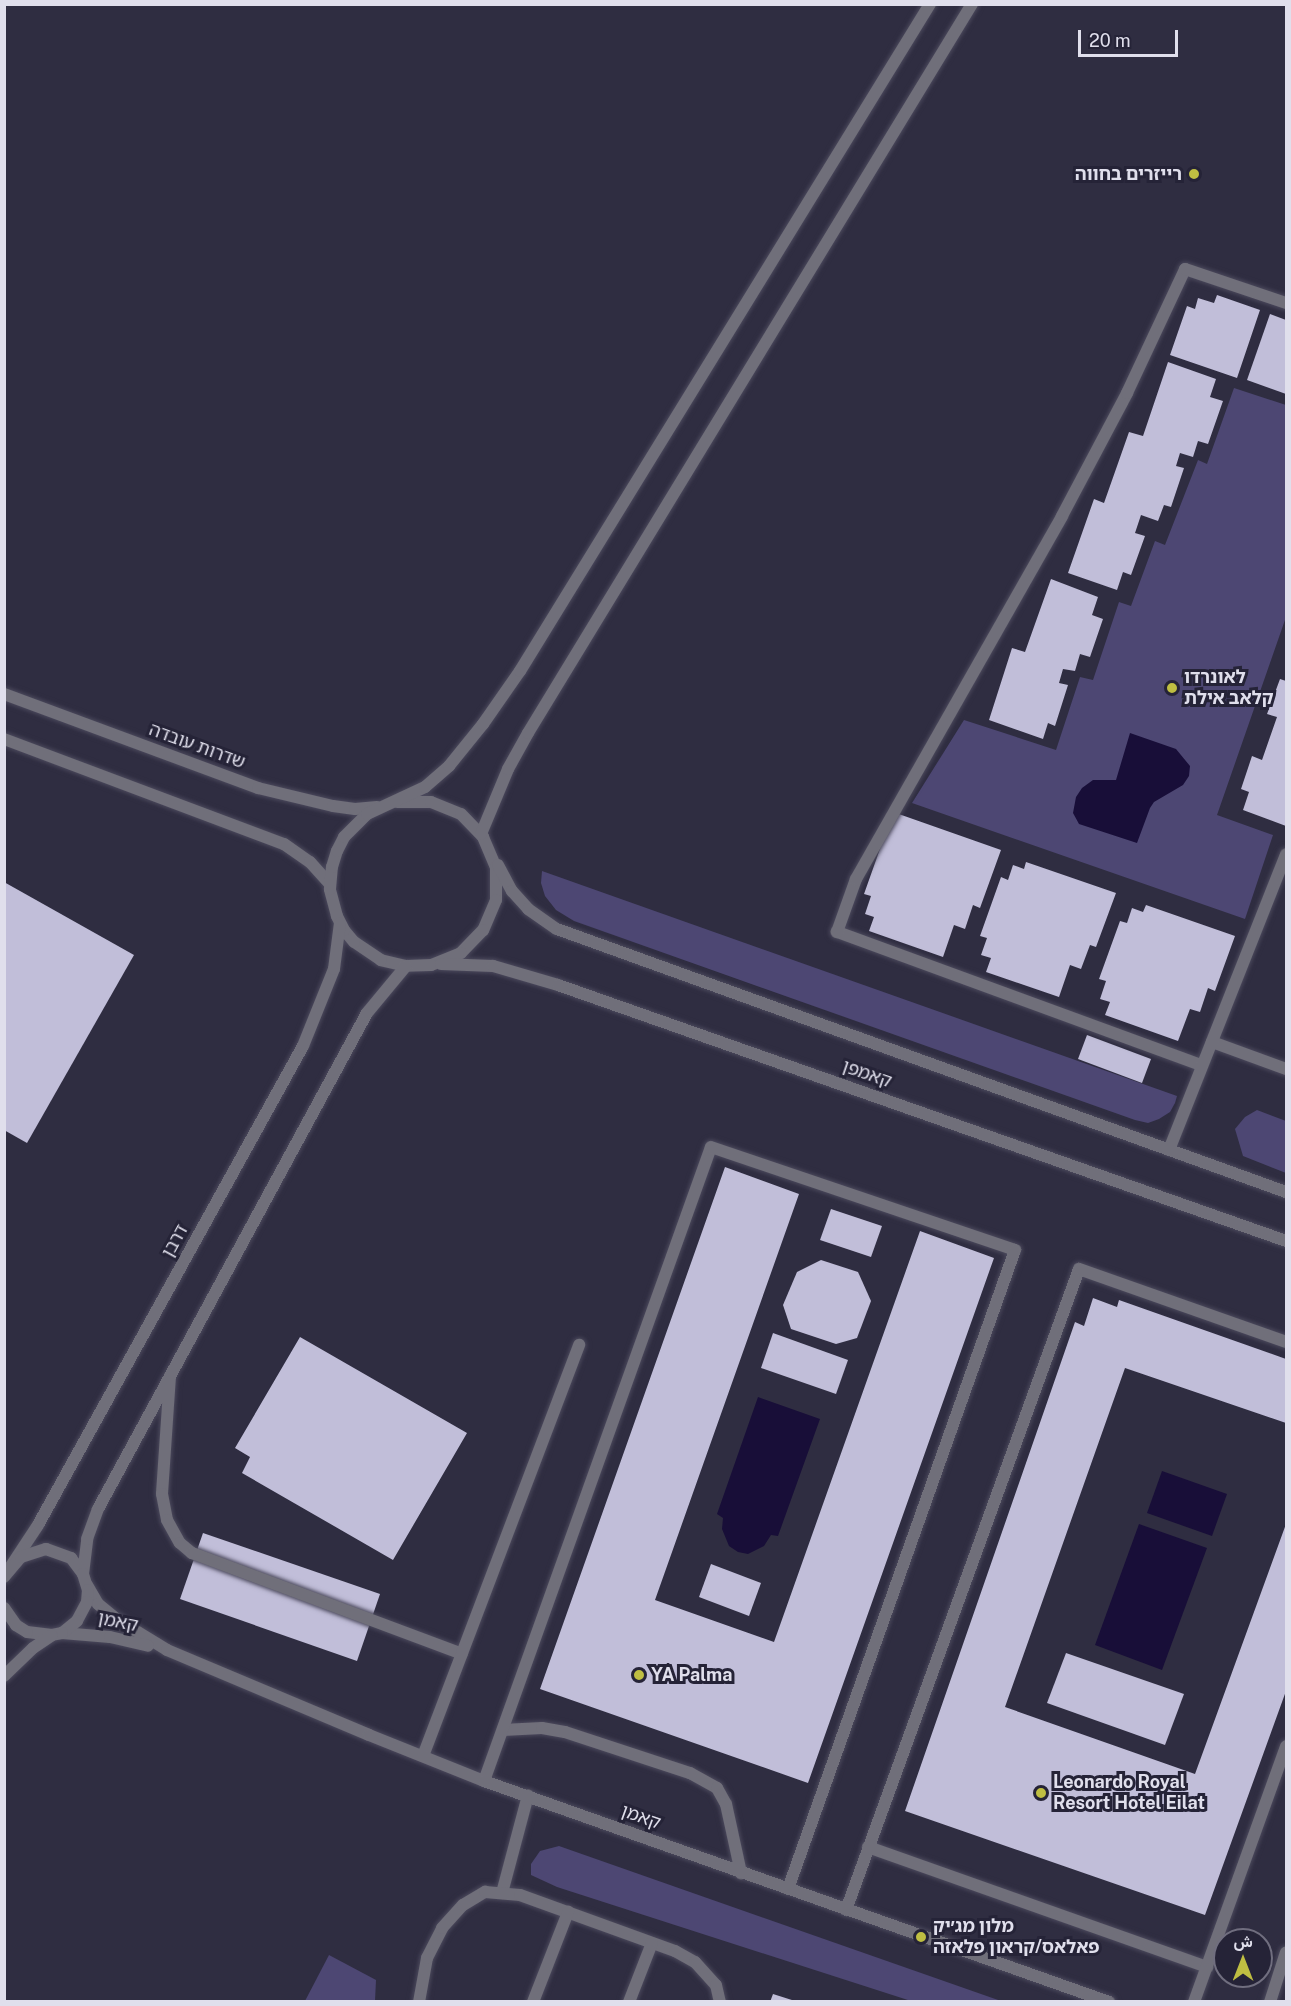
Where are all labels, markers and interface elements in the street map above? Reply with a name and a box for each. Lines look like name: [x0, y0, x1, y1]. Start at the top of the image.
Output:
scale bar: [1081, 18, 1182, 56]
text: 20 m: [1089, 30, 1131, 51]
place label: רייזרים בחווה: [1075, 163, 1182, 185]
marker: רייזרים בחווה: [1187, 167, 1201, 181]
place label: לאונרדו קלאב אילת: [1184, 667, 1273, 710]
marker: לאונרדו קלאב אילת: [1165, 681, 1179, 695]
street label: שדרות עובדה: [146, 719, 248, 773]
street label: קאמפן: [839, 1056, 895, 1092]
street label: דרבן: [157, 1221, 193, 1261]
street label: קאמן: [96, 1608, 140, 1636]
place label: YA Palma: [651, 1664, 732, 1686]
marker: YA Palma: [632, 1668, 646, 1682]
place label: Leonardo Royal Resort Hotel Eilat: [1053, 1772, 1205, 1814]
marker: Leonardo Royal Resort Hotel Eilat: [1034, 1786, 1048, 1800]
street label: קאמן: [618, 1800, 664, 1834]
place label: מלון מג׳יק פאלאס/קראון פלאזה: [933, 1916, 1100, 1958]
north arrow: [1213, 1928, 1273, 1988]
marker: מלון מג׳יק פאלאס/קראון פלאזה: [914, 1930, 928, 1944]
text: ش: [1233, 1932, 1253, 1951]

